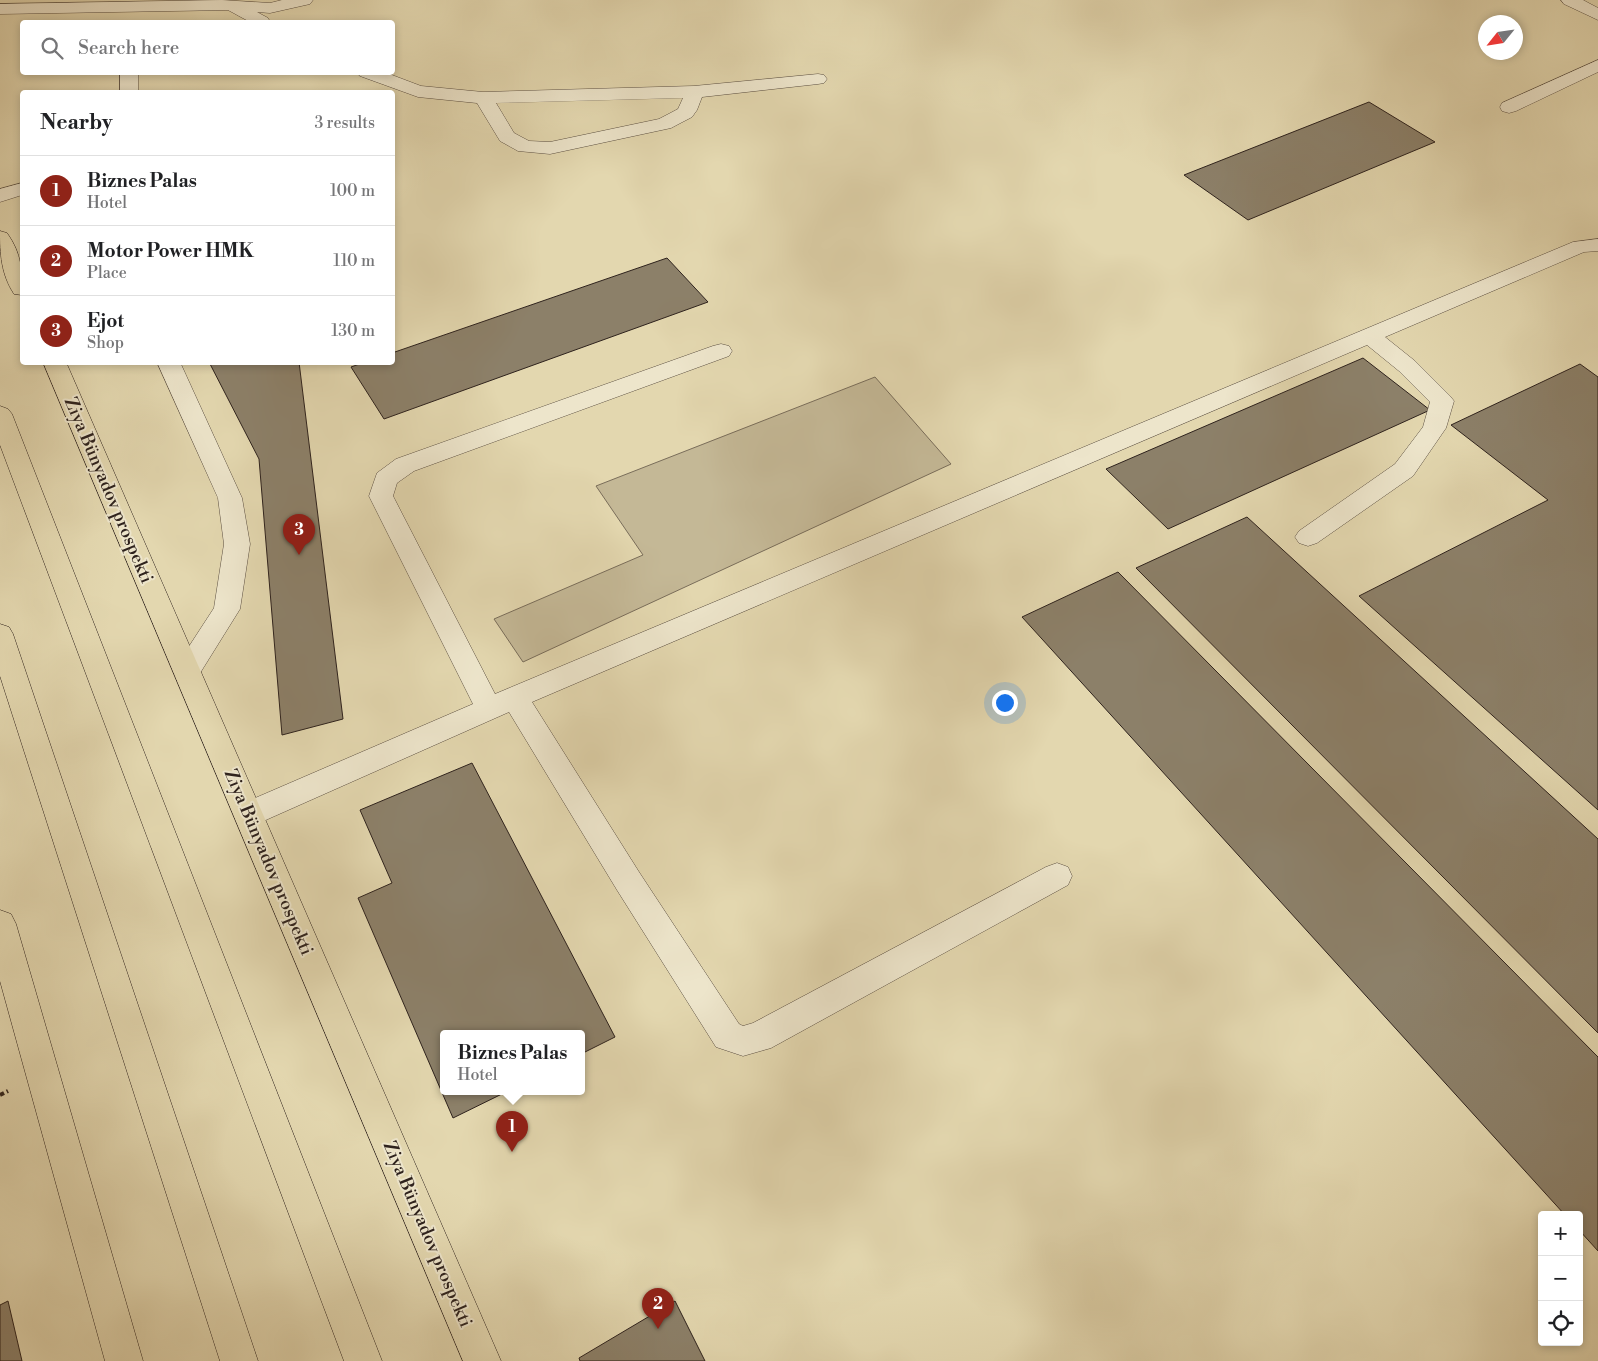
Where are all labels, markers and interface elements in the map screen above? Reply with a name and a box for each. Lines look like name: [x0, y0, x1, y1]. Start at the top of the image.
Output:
north arrow: [1478, 15, 1523, 60]
search box: [20, 20, 395, 75]
icon: search: [38, 34, 66, 62]
text: Search here: [78, 36, 179, 60]
text: Nearby: [40, 110, 113, 136]
text: 3 results: [314, 113, 375, 133]
text: Biznes Palas: [87, 169, 197, 193]
text: 1: [52, 181, 60, 201]
text: 100 m: [330, 181, 375, 201]
text: Hotel: [87, 193, 127, 213]
text: Motor Power HMK: [87, 239, 254, 263]
text: 2: [51, 251, 61, 271]
text: 110 m: [333, 251, 375, 271]
text: Place: [87, 263, 127, 283]
text: Ejot: [87, 309, 124, 333]
text: 3: [51, 321, 61, 341]
text: 130 m: [331, 321, 375, 341]
text: Shop: [87, 333, 124, 353]
street label: Ziya Bünyadov prospekti: [59, 394, 158, 587]
pin: 3: [283, 514, 315, 555]
your location: [992, 690, 1018, 716]
street label: Ziya Bünyadov prospekti: [219, 766, 318, 959]
popup: [440, 1030, 585, 1095]
text: Biznes Palas: [458, 1041, 567, 1065]
text: Hotel: [458, 1065, 498, 1085]
pin: 1: [496, 1111, 528, 1152]
street label: Ziya Bünyadov prospekti: [378, 1138, 477, 1331]
map controls: [1538, 1211, 1583, 1346]
button: +: [1538, 1211, 1583, 1256]
button: −: [1538, 1256, 1583, 1301]
pin: 2: [642, 1288, 674, 1329]
button: locate: [1538, 1301, 1583, 1346]

